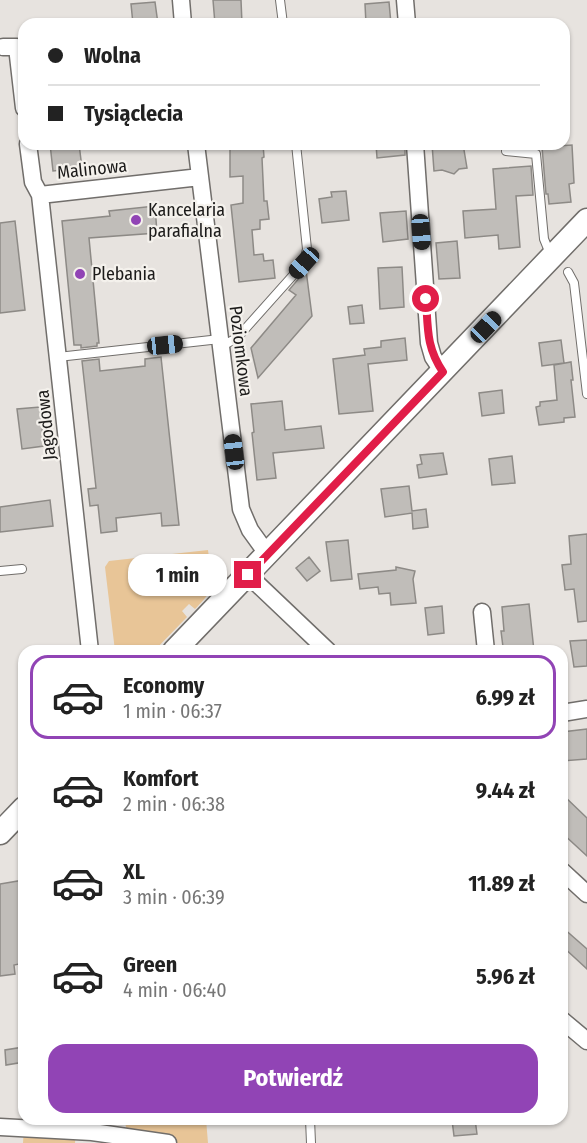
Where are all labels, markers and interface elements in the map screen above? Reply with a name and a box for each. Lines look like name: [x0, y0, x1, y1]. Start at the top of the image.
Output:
text: Wolna: [84, 42, 141, 69]
text: Tysiąclecia: [84, 100, 183, 127]
street label: Malinowa: [56, 154, 128, 184]
place label: Kancelaria parafialna: [148, 199, 225, 242]
marker: Kancelaria parafialna: [129, 213, 143, 227]
car: [411, 213, 431, 251]
car: [285, 244, 323, 282]
place label: Plebania: [92, 263, 156, 285]
marker: Plebania: [73, 267, 87, 281]
route start: [412, 285, 439, 312]
street label: Poziomkowa: [225, 304, 257, 398]
car: [467, 308, 505, 346]
car: [146, 334, 184, 356]
street label: Jagodowa: [31, 389, 61, 461]
car: [223, 433, 245, 471]
callout: 1 min: [128, 554, 227, 596]
route end: [234, 561, 261, 588]
text: 1 min: [156, 563, 199, 587]
icon: car: [51, 670, 105, 724]
text: Economy: [123, 672, 204, 699]
text: 6.99 zł: [475, 684, 535, 711]
text: 1 min · 06:37: [123, 699, 222, 723]
icon: car: [51, 763, 105, 817]
text: Komfort: [123, 765, 198, 792]
text: 9.44 zł: [476, 777, 535, 804]
text: 2 min · 06:38: [123, 792, 225, 816]
icon: car: [51, 856, 105, 910]
text: XL: [123, 858, 145, 885]
text: 11.89 zł: [468, 870, 535, 897]
text: 3 min · 06:39: [123, 885, 225, 909]
icon: car: [51, 949, 105, 1003]
text: Green: [123, 951, 177, 978]
text: 5.96 zł: [476, 963, 535, 990]
text: 4 min · 06:40: [123, 978, 227, 1002]
button: Potwierdź: [48, 1044, 538, 1113]

